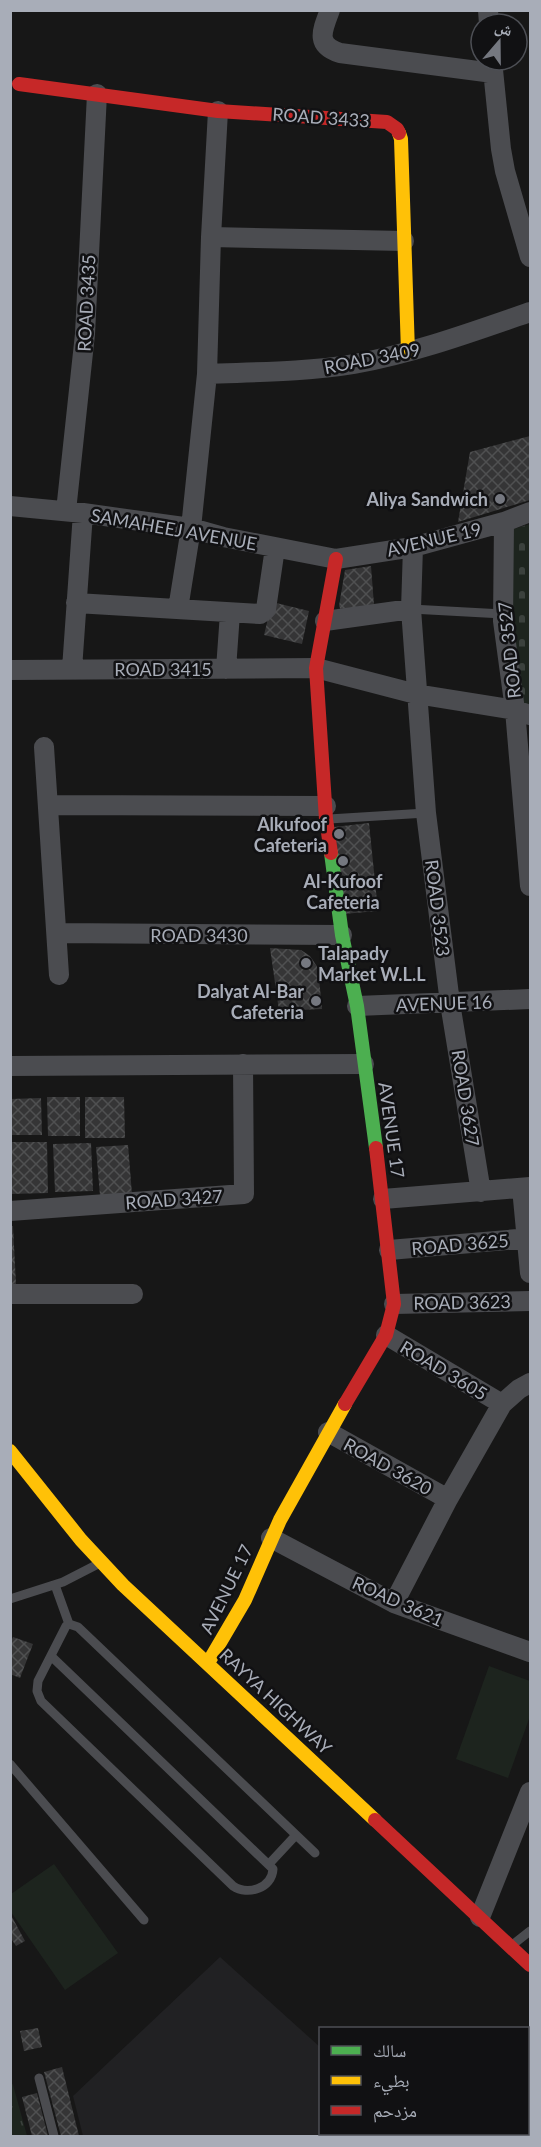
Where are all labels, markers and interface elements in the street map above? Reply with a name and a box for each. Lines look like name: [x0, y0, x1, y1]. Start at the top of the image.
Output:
north arrow: [469, 12, 529, 72]
text: ش: [493, 16, 516, 40]
street label: ROAD 3433: [272, 103, 370, 131]
street label: ROAD 3435: [72, 254, 100, 352]
street label: ROAD 3409: [322, 338, 422, 378]
place label: Aliya Sandwich: [366, 488, 488, 510]
marker: Aliya Sandwich: [493, 492, 507, 506]
street label: SAMAHEEJ AVENUE: [89, 504, 259, 554]
street label: AVENUE 19: [384, 517, 484, 561]
street label: ROAD 3527: [493, 600, 525, 700]
street label: ROAD 3415: [114, 658, 212, 680]
place label: Alkufoof Cafeteria: [254, 813, 328, 856]
marker: Alkufoof Cafeteria: [332, 827, 346, 841]
marker: Al-Kufoof Cafeteria: [336, 854, 350, 868]
street label: ROAD 3523: [421, 858, 455, 958]
place label: Al-Kufoof Cafeteria: [303, 870, 383, 913]
street label: ROAD 3430: [150, 924, 248, 946]
place label: Talapady Market W.L.L: [318, 942, 426, 985]
marker: Talapady Market W.L.L: [299, 956, 313, 970]
place label: Dalyat Al-Bar Cafeteria: [197, 980, 304, 1023]
street label: AVENUE 16: [395, 990, 493, 1016]
marker: Dalyat Al-Bar Cafeteria: [309, 994, 323, 1008]
street label: ROAD 3627: [448, 1048, 484, 1148]
street label: AVENUE 17: [374, 1081, 410, 1179]
street label: ROAD 3427: [125, 1185, 223, 1213]
street label: ROAD 3625: [410, 1229, 510, 1259]
street label: ROAD 3623: [413, 1290, 511, 1314]
street label: ROAD 3605: [397, 1335, 491, 1405]
street label: ROAD 3620: [340, 1433, 436, 1499]
street label: AVENUE 17: [195, 1541, 257, 1637]
street label: ROAD 3621: [349, 1571, 447, 1631]
street label: RAYYA HIGHWAY: [215, 1643, 337, 1759]
legend: [319, 2027, 529, 2135]
text: سالك: [373, 2039, 406, 2061]
text: بطيء: [373, 2069, 410, 2096]
text: مزدحم: [373, 2099, 417, 2123]

